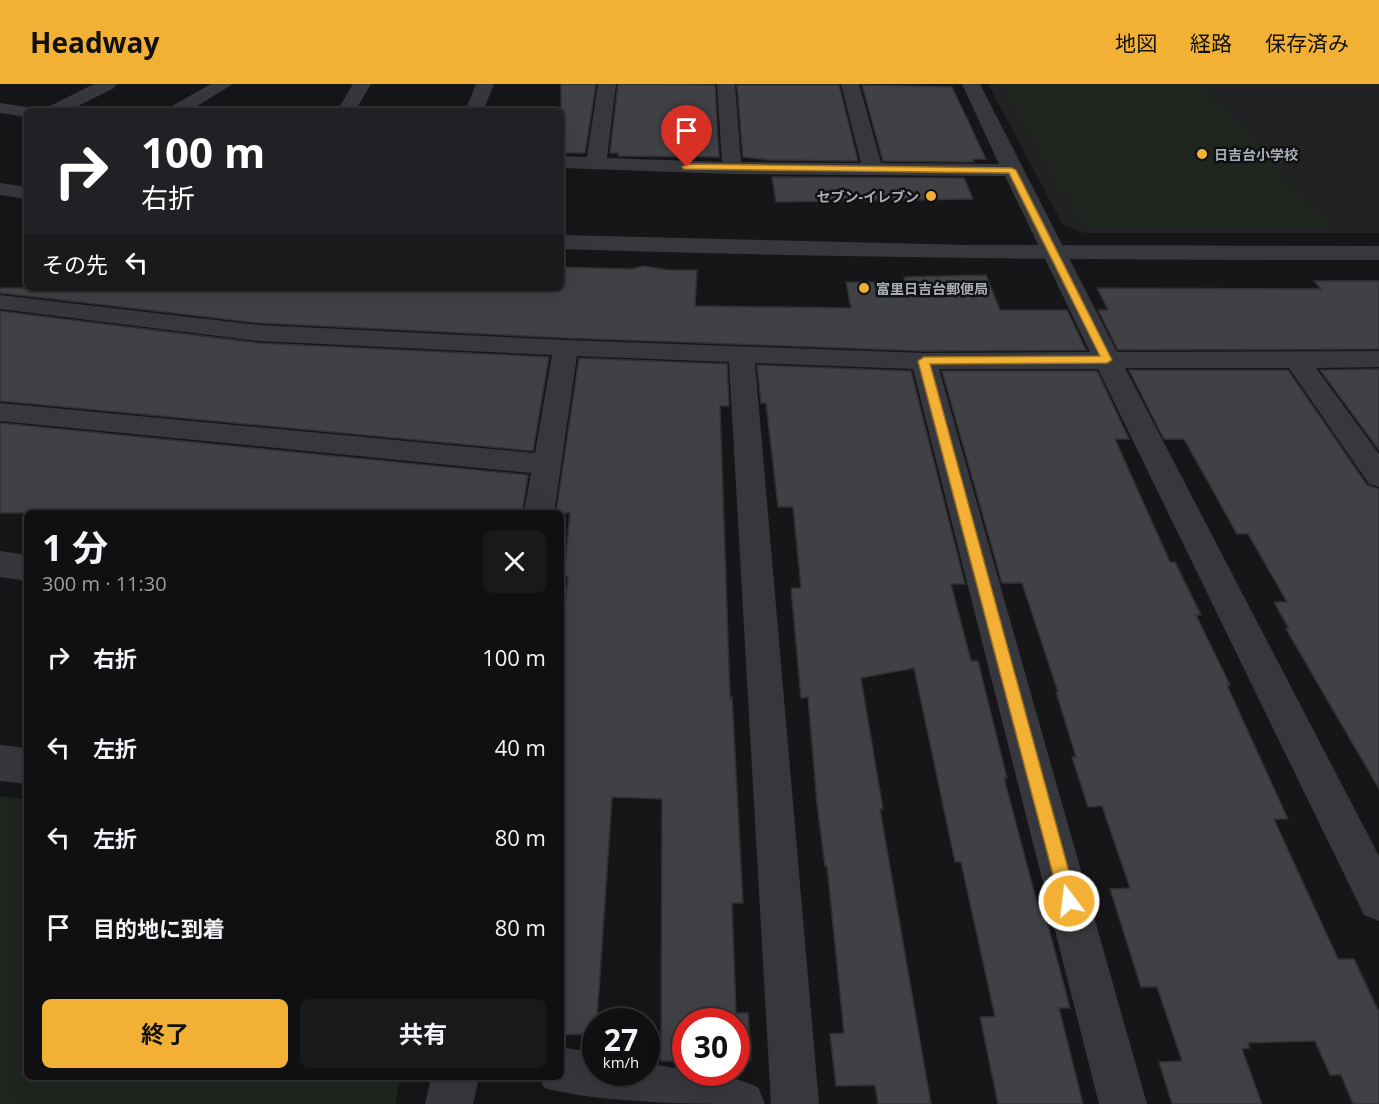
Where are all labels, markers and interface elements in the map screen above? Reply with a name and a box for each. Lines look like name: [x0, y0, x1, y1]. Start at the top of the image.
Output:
text: Headway: [30, 23, 159, 61]
text: 地図: [1115, 29, 1157, 57]
text: 経路: [1190, 29, 1232, 57]
text: 保存済み: [1265, 29, 1349, 57]
pin: [661, 105, 712, 167]
icon: arrive: [670, 114, 703, 147]
text: 100 m: [141, 123, 265, 180]
icon: right: [42, 132, 120, 210]
place label: 日吉台小学校: [1214, 145, 1298, 164]
marker: 日吉台小学校: [1195, 147, 1209, 161]
text: 右折: [141, 179, 195, 216]
place label: セブン-イレブン: [816, 187, 919, 206]
marker: セブン-イレブン: [924, 189, 938, 203]
icon: left: [120, 246, 153, 279]
text: その先: [42, 249, 108, 279]
place label: 富里日吉台郵便局: [876, 279, 988, 298]
marker: 富里日吉台郵便局: [857, 281, 871, 295]
text: 1 分: [42, 523, 108, 572]
button: close: [483, 530, 546, 593]
text: 300 m · 11:30: [42, 570, 167, 597]
icon: right: [42, 641, 75, 674]
text: 100 m: [482, 642, 546, 672]
text: 右折: [93, 643, 137, 673]
icon: left: [42, 731, 75, 764]
text: 40 m: [495, 732, 546, 762]
text: 左折: [93, 733, 137, 763]
icon: left: [42, 821, 75, 854]
text: 80 m: [495, 822, 546, 852]
text: 左折: [93, 823, 137, 853]
position arrow: [1037, 869, 1101, 933]
icon: arrive: [42, 911, 75, 944]
text: 80 m: [495, 912, 546, 942]
text: 目的地に到着: [93, 913, 225, 943]
button: 終了: [42, 999, 288, 1068]
button: 共有: [300, 999, 546, 1068]
speed limit sign: 30: [672, 1008, 750, 1086]
text: 27: [604, 1019, 638, 1060]
text: km/h: [603, 1052, 639, 1072]

